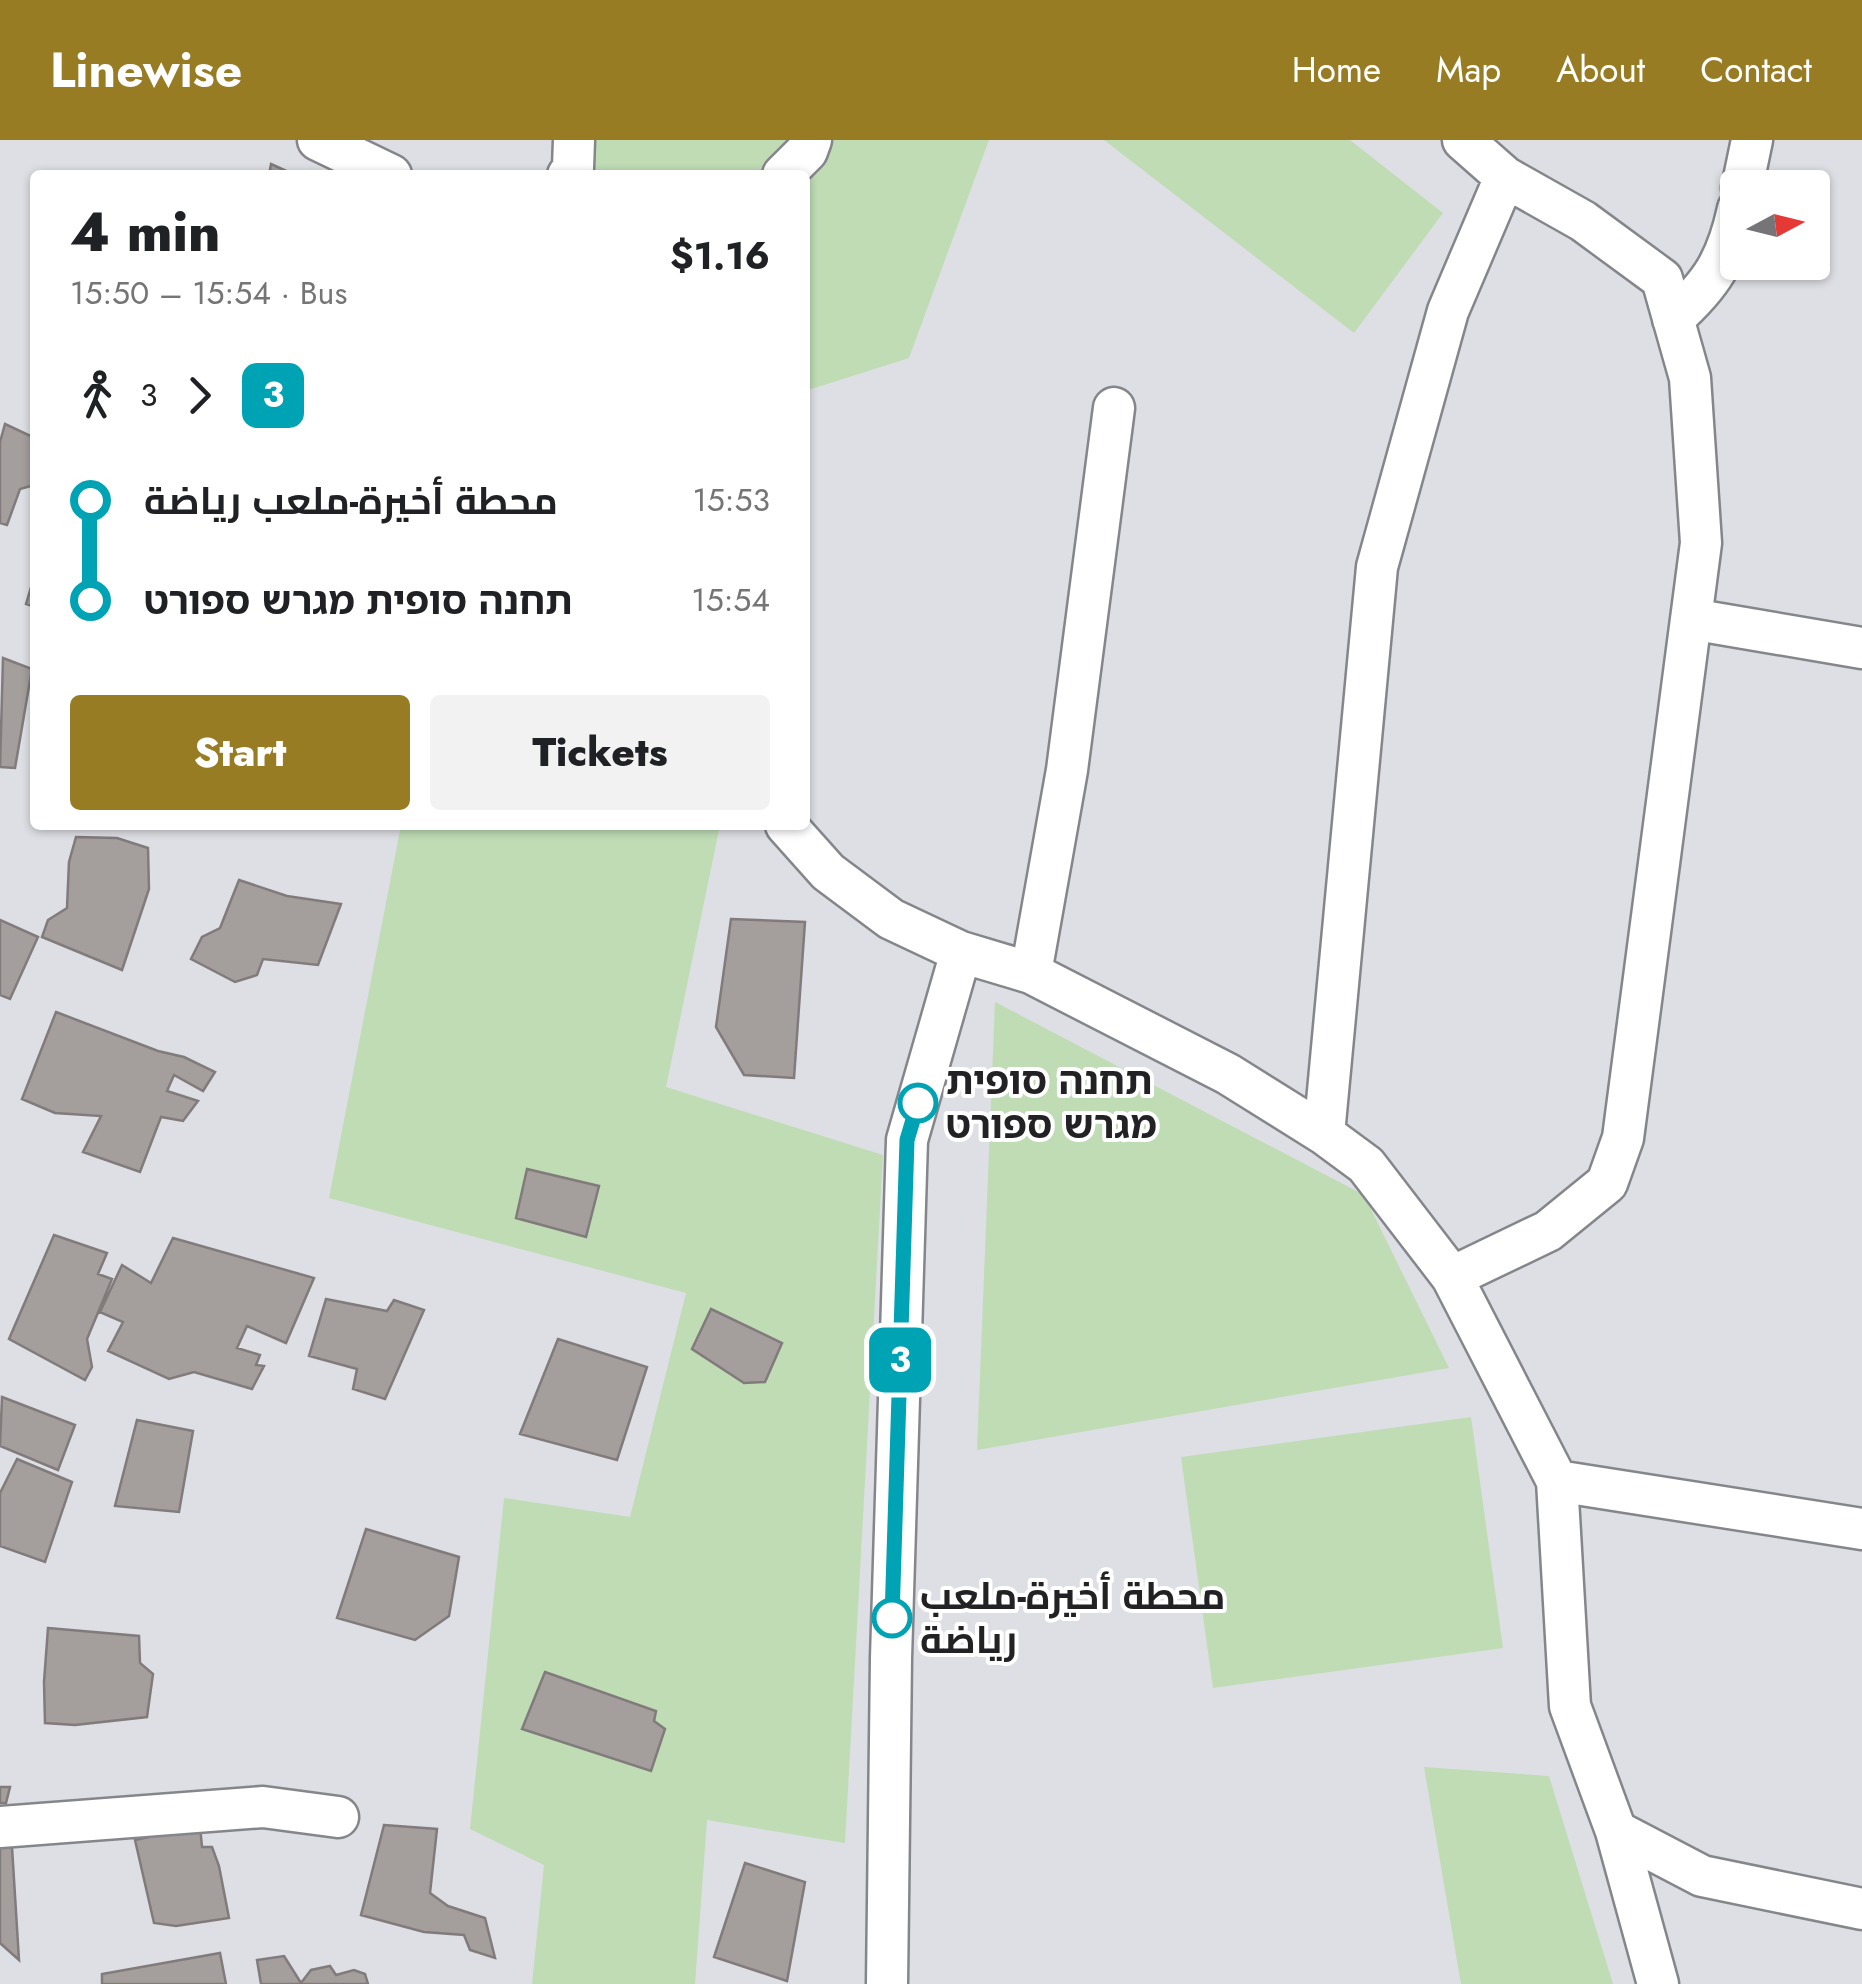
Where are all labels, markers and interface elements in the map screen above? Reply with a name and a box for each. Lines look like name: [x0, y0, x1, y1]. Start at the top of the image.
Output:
text: Linewise: [50, 36, 242, 105]
text: Home: [1292, 45, 1381, 95]
text: Map: [1436, 45, 1501, 95]
text: About: [1556, 45, 1645, 95]
text: Contact: [1700, 45, 1812, 95]
north arrow: [1720, 170, 1830, 280]
map controls: [1720, 170, 1830, 280]
text: 4 min: [70, 192, 220, 272]
text: $1.16: [670, 228, 770, 283]
text: 15:50 – 15:54 · Bus: [70, 270, 347, 316]
icon: walk: [70, 368, 125, 423]
icon: forward: [172, 368, 227, 423]
text: 3: [262, 370, 284, 420]
text: 3: [140, 372, 157, 418]
text: محطة أخيرة-ملعب رياضة: [144, 473, 558, 528]
text: 15:53: [692, 477, 770, 523]
text: תחנה סופית מגרש ספורט: [144, 573, 572, 628]
text: 15:54: [691, 577, 770, 623]
button: Start: [70, 695, 410, 810]
button: Tickets: [430, 695, 770, 810]
place label: תחנה סופית מגרש ספורט: [946, 1053, 1157, 1152]
marker: תחנה סופית מגרש ספורט: [899, 1084, 937, 1122]
line badge: 3: [868, 1328, 932, 1392]
text: 3: [889, 1335, 911, 1385]
place label: محطة أخيرة-ملعب رياضة: [920, 1568, 1225, 1667]
marker: محطة أخيرة-ملعب رياضة: [873, 1599, 911, 1637]

